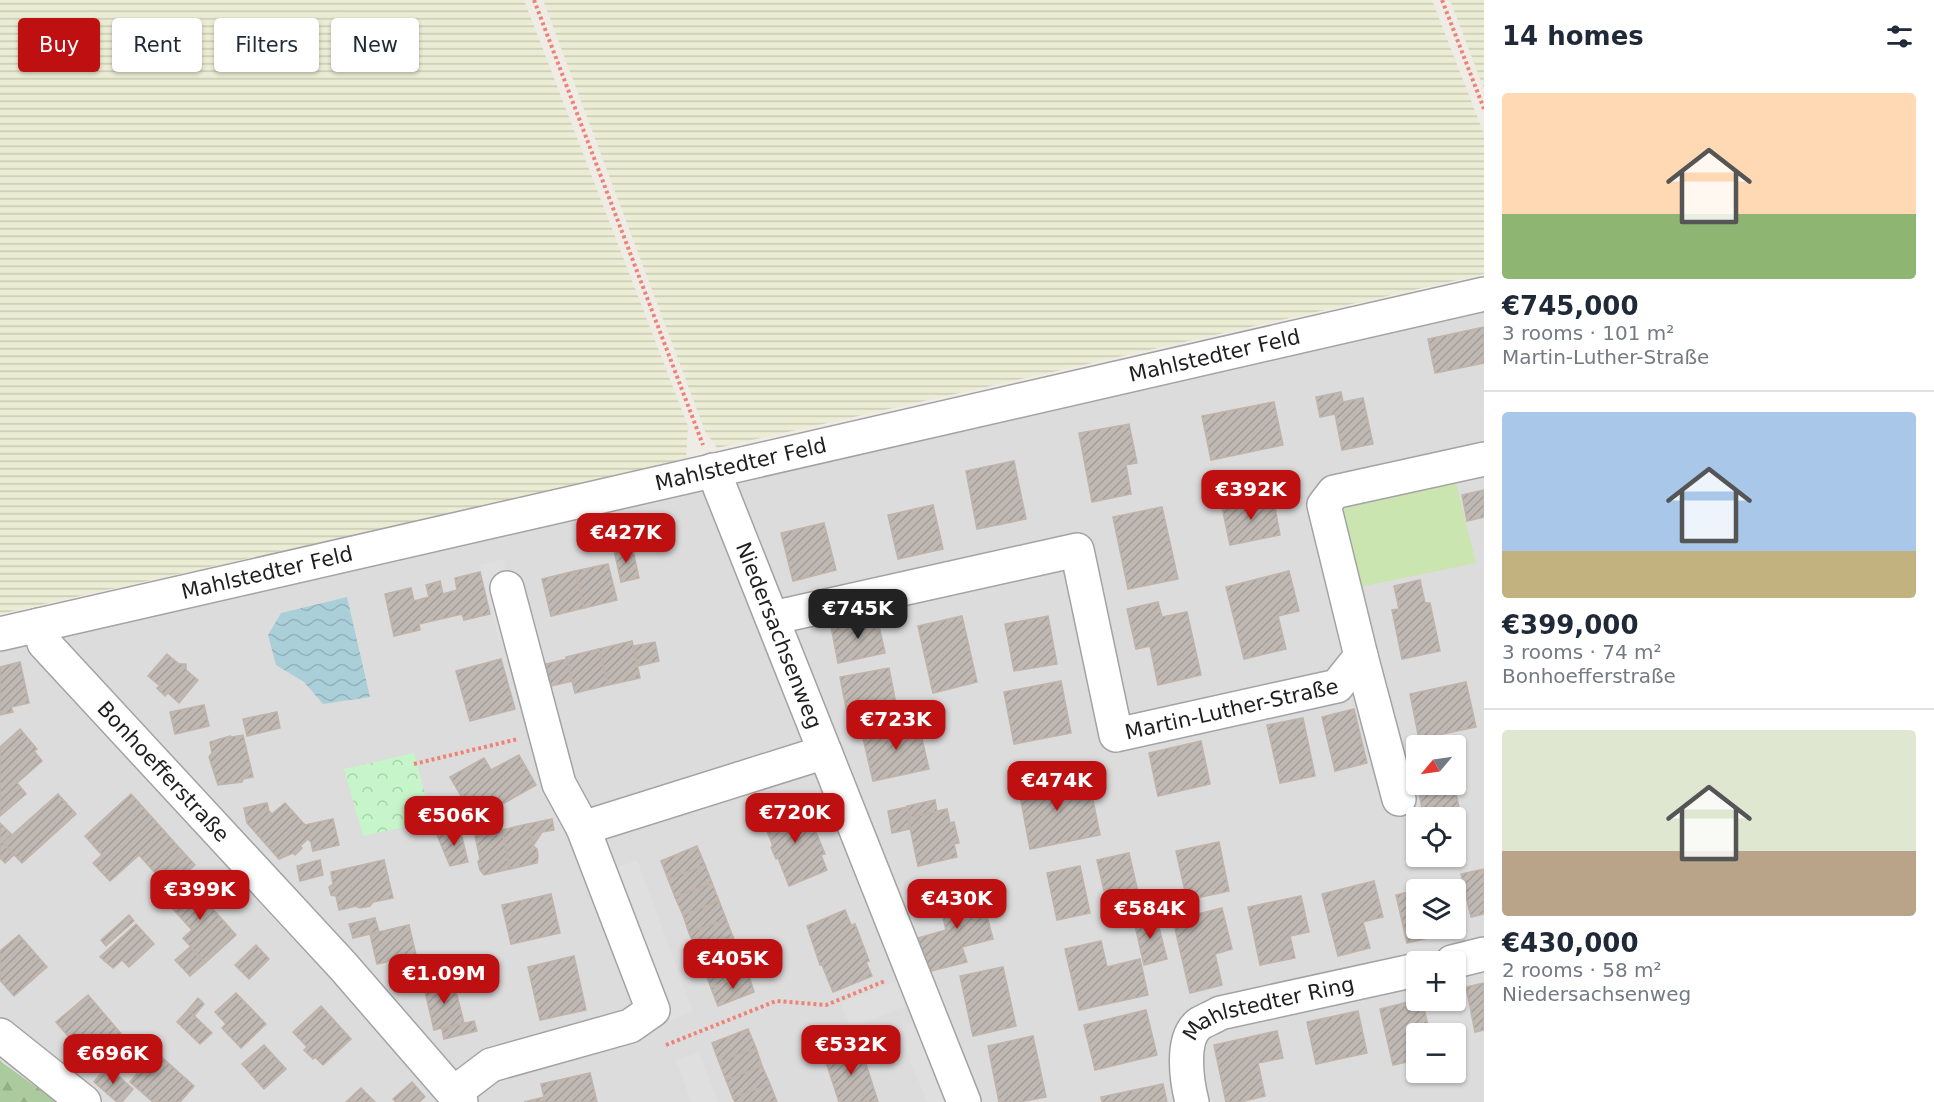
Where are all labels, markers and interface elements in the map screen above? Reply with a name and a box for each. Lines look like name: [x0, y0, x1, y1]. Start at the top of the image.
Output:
chip: Buy: [18, 18, 100, 72]
chip: Rent: [112, 18, 202, 72]
chip: Filters: [214, 18, 319, 72]
chip: New: [331, 18, 419, 72]
icon: filters: [1883, 20, 1916, 53]
text: 14 homes: [1502, 21, 1644, 51]
icon: home: [1655, 132, 1763, 240]
text: €745,000: [1502, 291, 1639, 321]
text: 3 rooms · 101 m²: [1502, 321, 1674, 345]
street label: Mahlstedter Feld: [1126, 324, 1303, 387]
text: Martin-Luther-Straße: [1502, 345, 1709, 369]
street label: Mahlstedter Feld: [653, 433, 829, 496]
icon: home: [1655, 451, 1763, 559]
pin: €392K: [1209, 470, 1293, 521]
text: €392K: [1215, 477, 1287, 501]
pin: €427K: [584, 513, 668, 564]
text: €427K: [590, 520, 662, 544]
street label: Niedersachsenweg: [731, 539, 827, 732]
street label: Mahlstedter Feld: [179, 542, 355, 604]
pin: €745K: [816, 589, 900, 640]
text: €745K: [822, 596, 894, 620]
text: €399,000: [1502, 610, 1639, 640]
text: 3 rooms · 74 m²: [1502, 640, 1662, 664]
text: Bonhoefferstraße: [1502, 664, 1676, 688]
street label: Martin-Luther-Straße: [1123, 674, 1341, 745]
street label: Bonhoefferstraße: [92, 697, 234, 847]
pin: €723K: [854, 700, 938, 751]
text: €723K: [860, 707, 932, 731]
north arrow: [1406, 735, 1466, 795]
map controls: [1406, 735, 1466, 1083]
pin: €474K: [1015, 761, 1099, 812]
text: €474K: [1021, 768, 1093, 792]
icon: home: [1655, 769, 1763, 877]
pin: €720K: [753, 793, 837, 844]
pin: €506K: [412, 796, 496, 847]
text: €720K: [759, 800, 831, 824]
text: €506K: [418, 803, 490, 827]
button: locate: [1406, 807, 1466, 867]
pin: €399K: [158, 870, 242, 921]
text: €399K: [164, 877, 236, 901]
pin: €430K: [915, 879, 999, 930]
button: layers: [1406, 879, 1466, 939]
text: €430K: [921, 886, 993, 910]
pin: €584K: [1108, 889, 1192, 940]
text: €584K: [1114, 896, 1186, 920]
text: €430,000: [1502, 928, 1639, 958]
pin: €405K: [691, 939, 775, 990]
text: €405K: [697, 946, 769, 970]
button: +: [1406, 951, 1466, 1011]
pin: €1.09M: [395, 954, 493, 1005]
text: 2 rooms · 58 m²: [1502, 958, 1662, 982]
text: €1.09M: [402, 961, 486, 985]
street label: Mahlstedter Ring: [1178, 972, 1357, 1045]
text: Niedersachsenweg: [1502, 982, 1691, 1006]
button: −: [1406, 1023, 1466, 1083]
pin: €532K: [809, 1025, 893, 1076]
text: €532K: [815, 1032, 887, 1056]
pin: €696K: [71, 1034, 155, 1085]
text: €696K: [77, 1041, 149, 1065]

